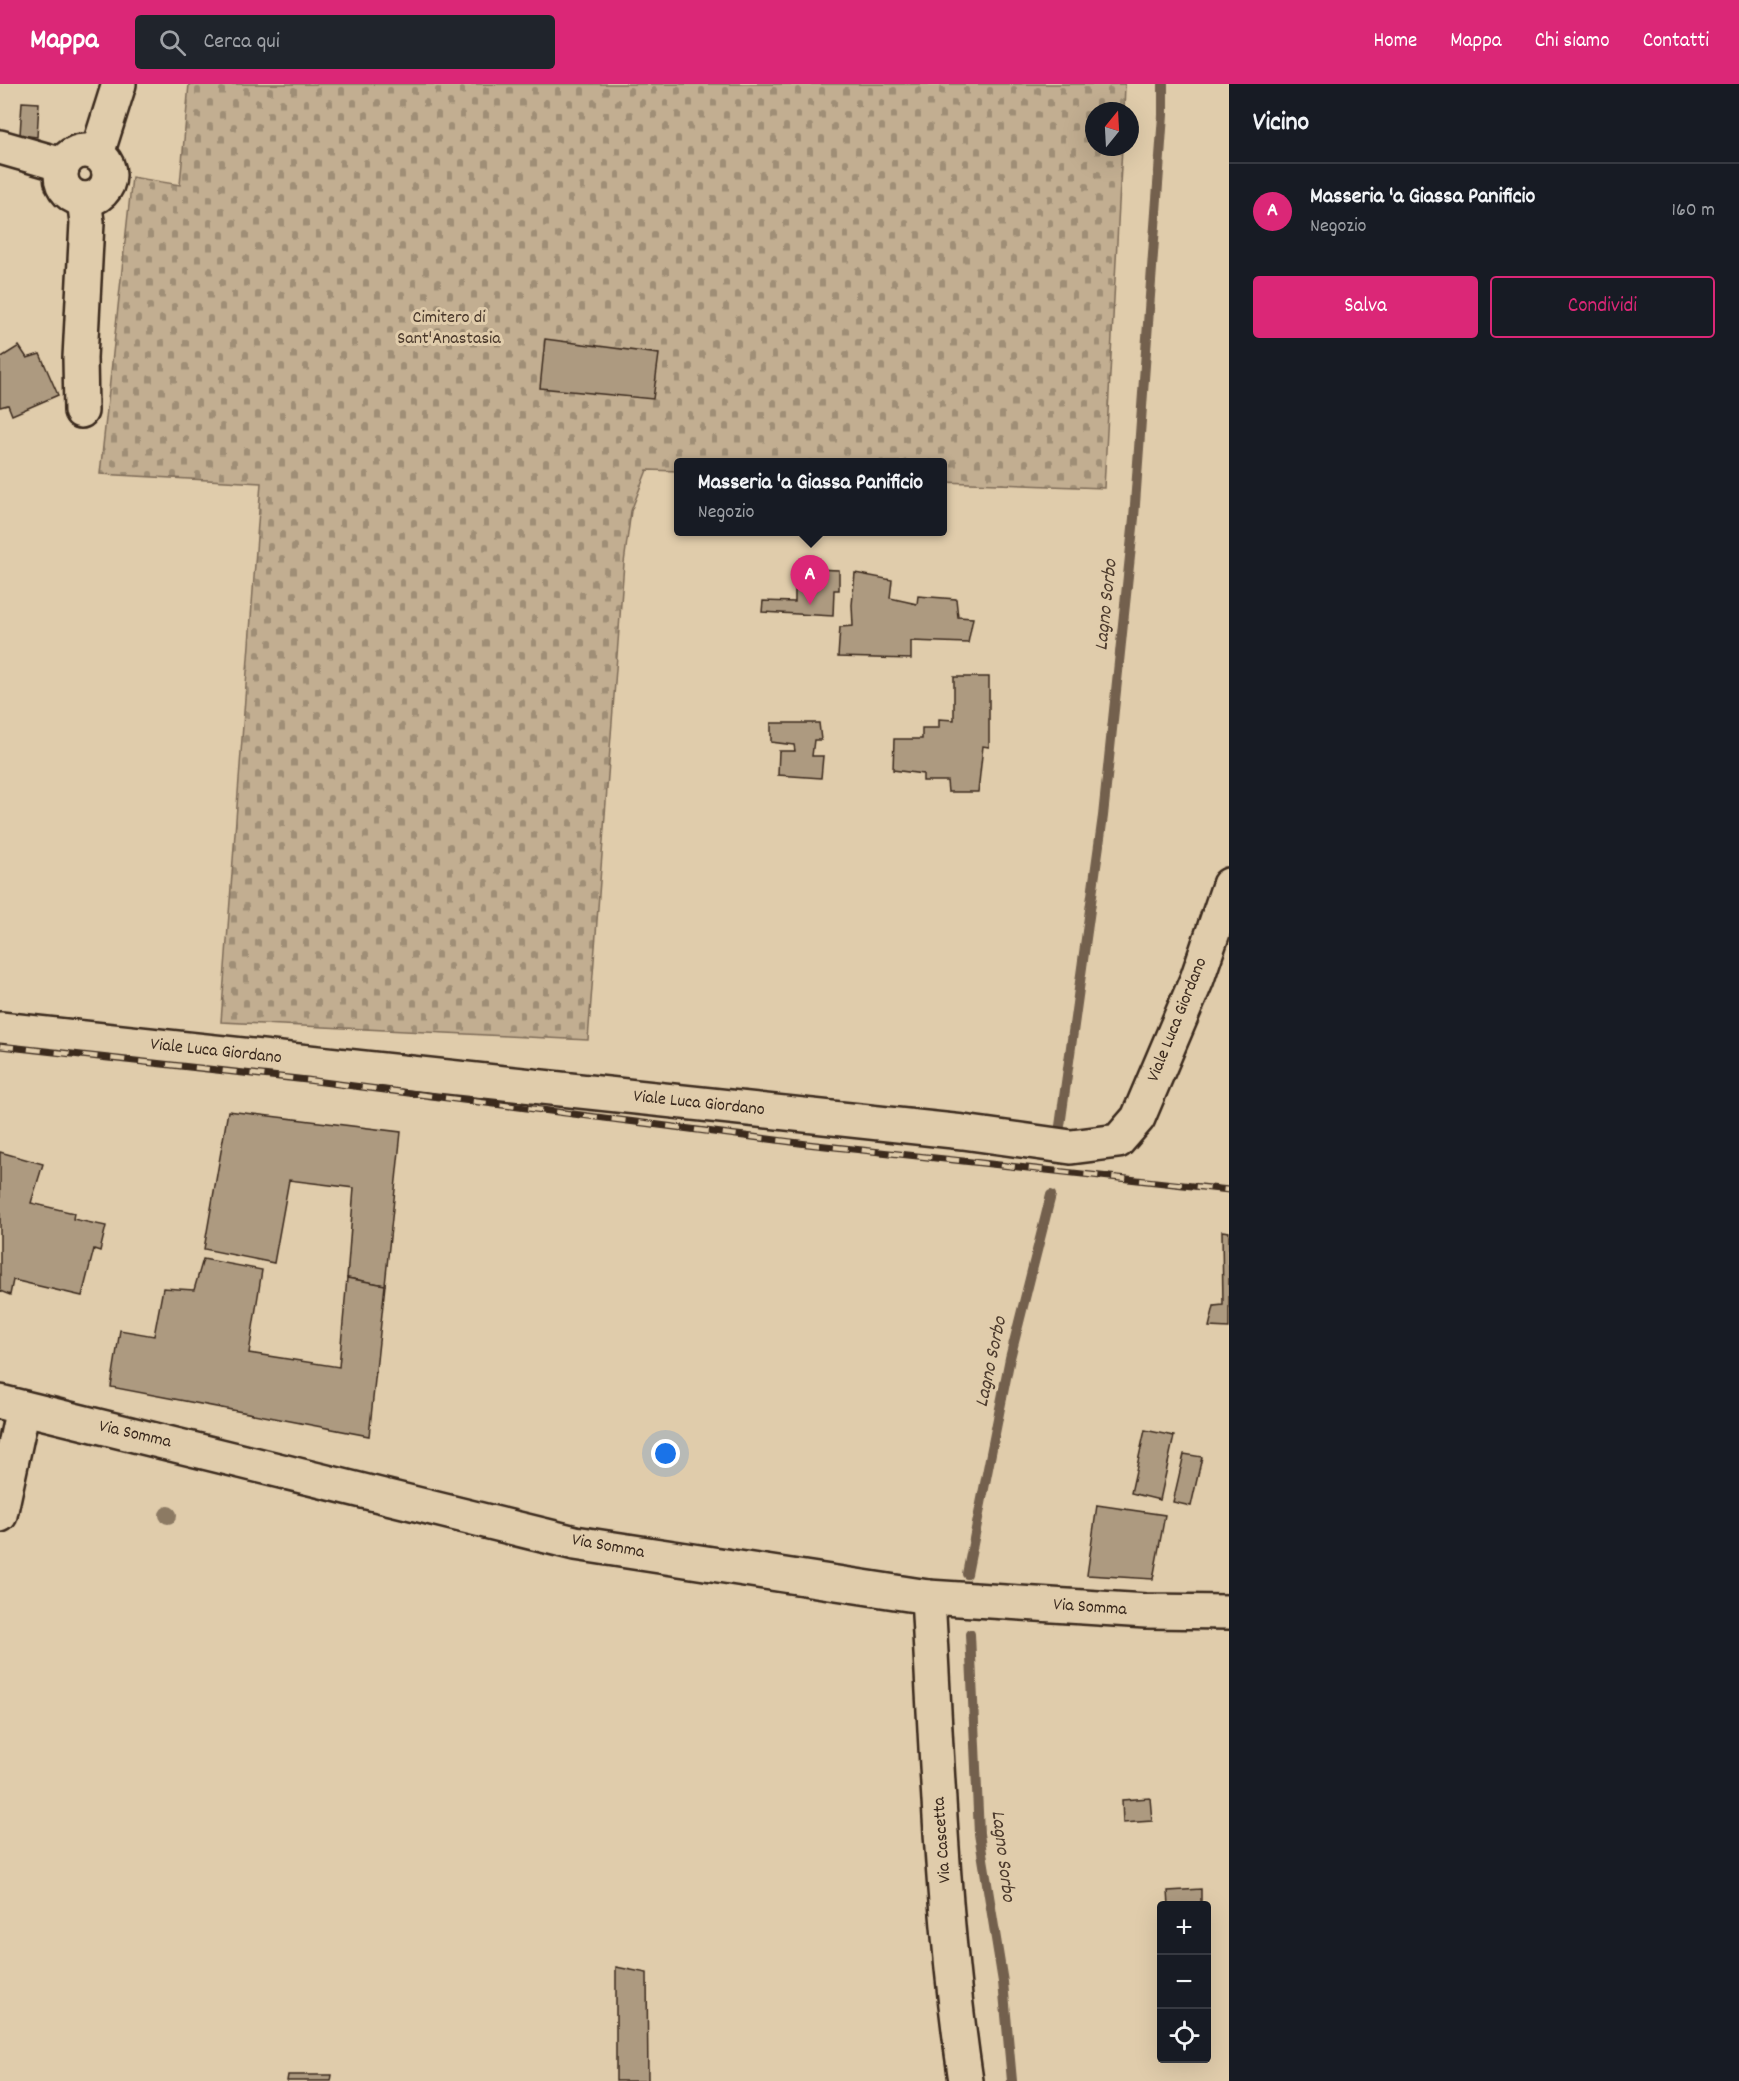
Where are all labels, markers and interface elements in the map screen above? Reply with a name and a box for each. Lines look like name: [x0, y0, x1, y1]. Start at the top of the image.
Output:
search box: [135, 15, 555, 69]
text: Mappa: [30, 22, 99, 62]
icon: search: [156, 26, 189, 59]
text: Cerca qui: [204, 27, 280, 58]
text: Home: [1374, 27, 1417, 57]
text: Mappa: [1450, 27, 1502, 57]
text: Chi siamo: [1535, 27, 1610, 57]
text: Contatti: [1643, 27, 1709, 57]
north arrow: [1085, 102, 1139, 156]
text: Vicino: [1253, 105, 1309, 142]
text: Masseria 'a Giassa Panificio: [1310, 182, 1535, 213]
text: A: [1267, 197, 1278, 225]
text: 160 m: [1672, 197, 1715, 225]
text: Negozio: [1310, 213, 1367, 241]
button: Salva: [1253, 276, 1478, 338]
button: Condividi: [1490, 276, 1715, 338]
park label: Cimitero di Sant'Anastasia: [397, 306, 501, 352]
popup: [674, 458, 947, 536]
text: Masseria 'a Giassa Panificio: [698, 468, 923, 499]
text: Negozio: [698, 499, 754, 527]
pin: A: [790, 556, 830, 605]
water label: Lagno Sorbo: [1088, 557, 1126, 652]
street label: Viale Luca Giordano: [1142, 954, 1214, 1086]
street label: Viale Luca Giordano: [149, 1033, 283, 1071]
street label: Viale Luca Giordano: [632, 1085, 766, 1123]
water label: Lagno Sorbo: [969, 1313, 1015, 1410]
street label: Via Somma: [96, 1415, 174, 1456]
your location: [651, 1439, 680, 1468]
street label: Via Somma: [570, 1528, 647, 1566]
street label: Via Somma: [1052, 1593, 1128, 1623]
street label: Via Cascetta: [927, 1796, 958, 1884]
water label: Lagno Sorbo: [983, 1809, 1022, 1904]
map controls: [1157, 1901, 1211, 2063]
button: +: [1157, 1901, 1211, 1955]
button: −: [1157, 1955, 1211, 2009]
button: locate: [1157, 2009, 1211, 2063]

